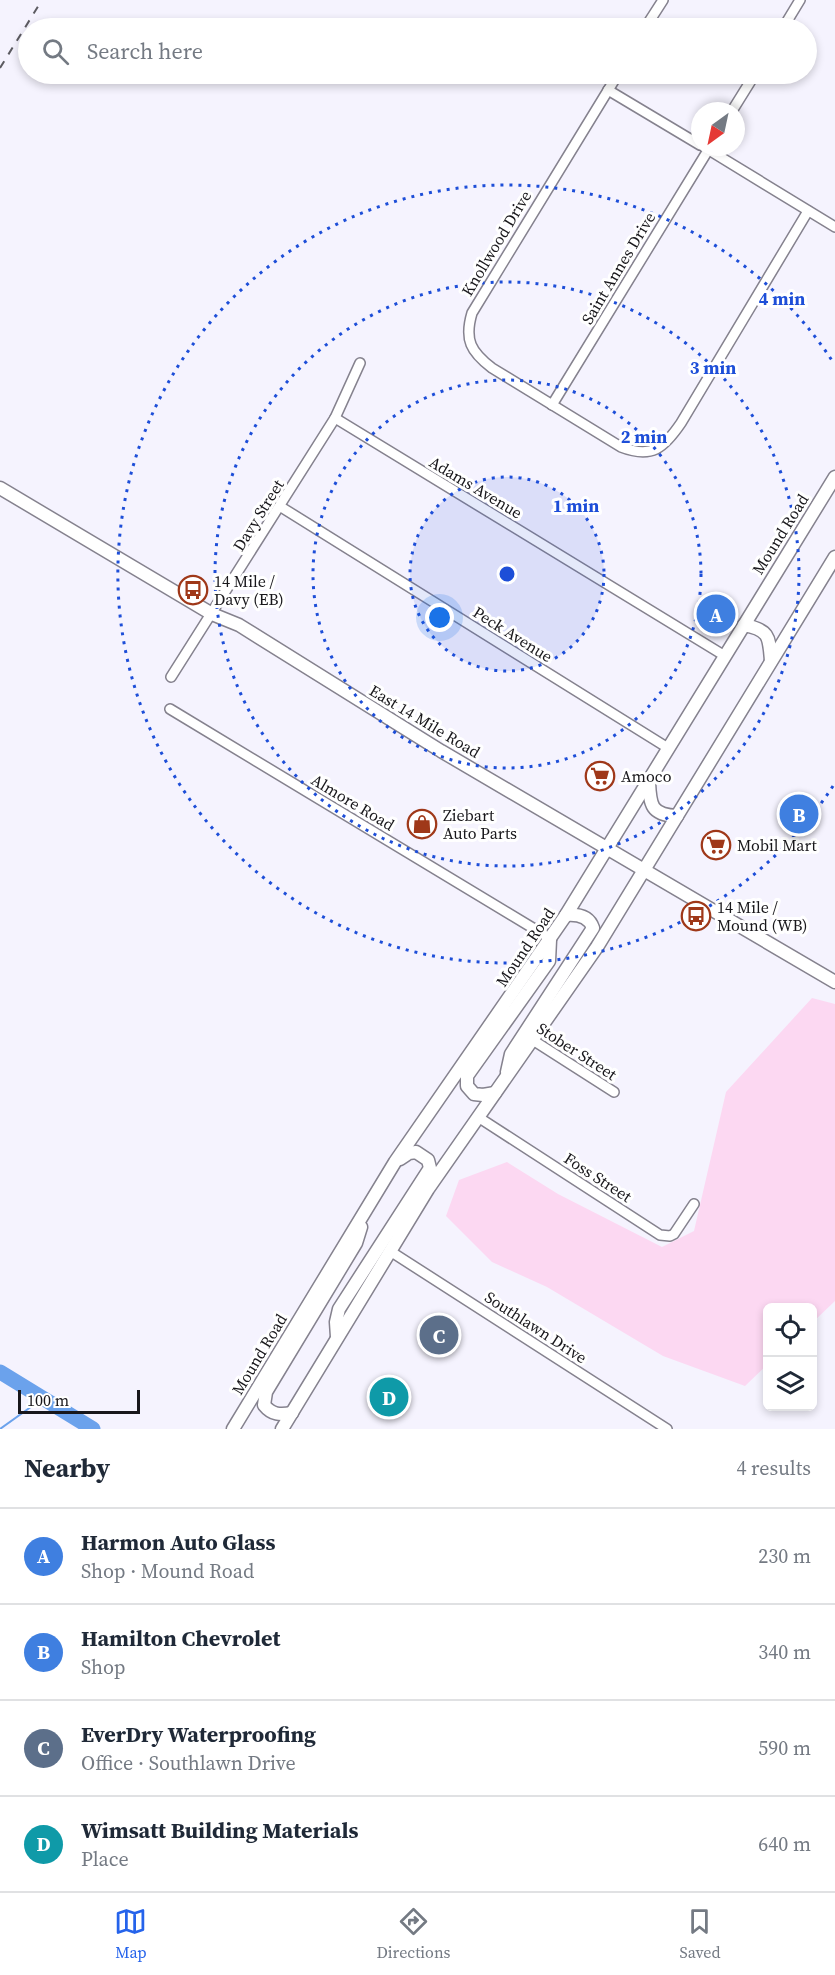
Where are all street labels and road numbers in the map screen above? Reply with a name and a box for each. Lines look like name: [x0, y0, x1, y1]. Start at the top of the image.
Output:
street label: Knollwood Drive: [456, 186, 536, 300]
street label: Saint Annes Drive: [576, 208, 660, 328]
street label: Adams Avenue: [425, 451, 527, 523]
street label: Davy Street: [227, 474, 289, 555]
street label: Mound Road: [747, 490, 813, 578]
street label: Peck Avenue: [469, 601, 557, 667]
street label: East 14 Mile Road: [366, 679, 484, 763]
street label: Almore Road: [307, 769, 399, 835]
street label: Mound Road: [490, 903, 560, 991]
street label: Stober Street: [533, 1017, 622, 1085]
street label: Foss Street: [560, 1147, 637, 1207]
street label: Southlawn Drive: [481, 1286, 591, 1368]
street label: Mound Road: [226, 1309, 292, 1399]

